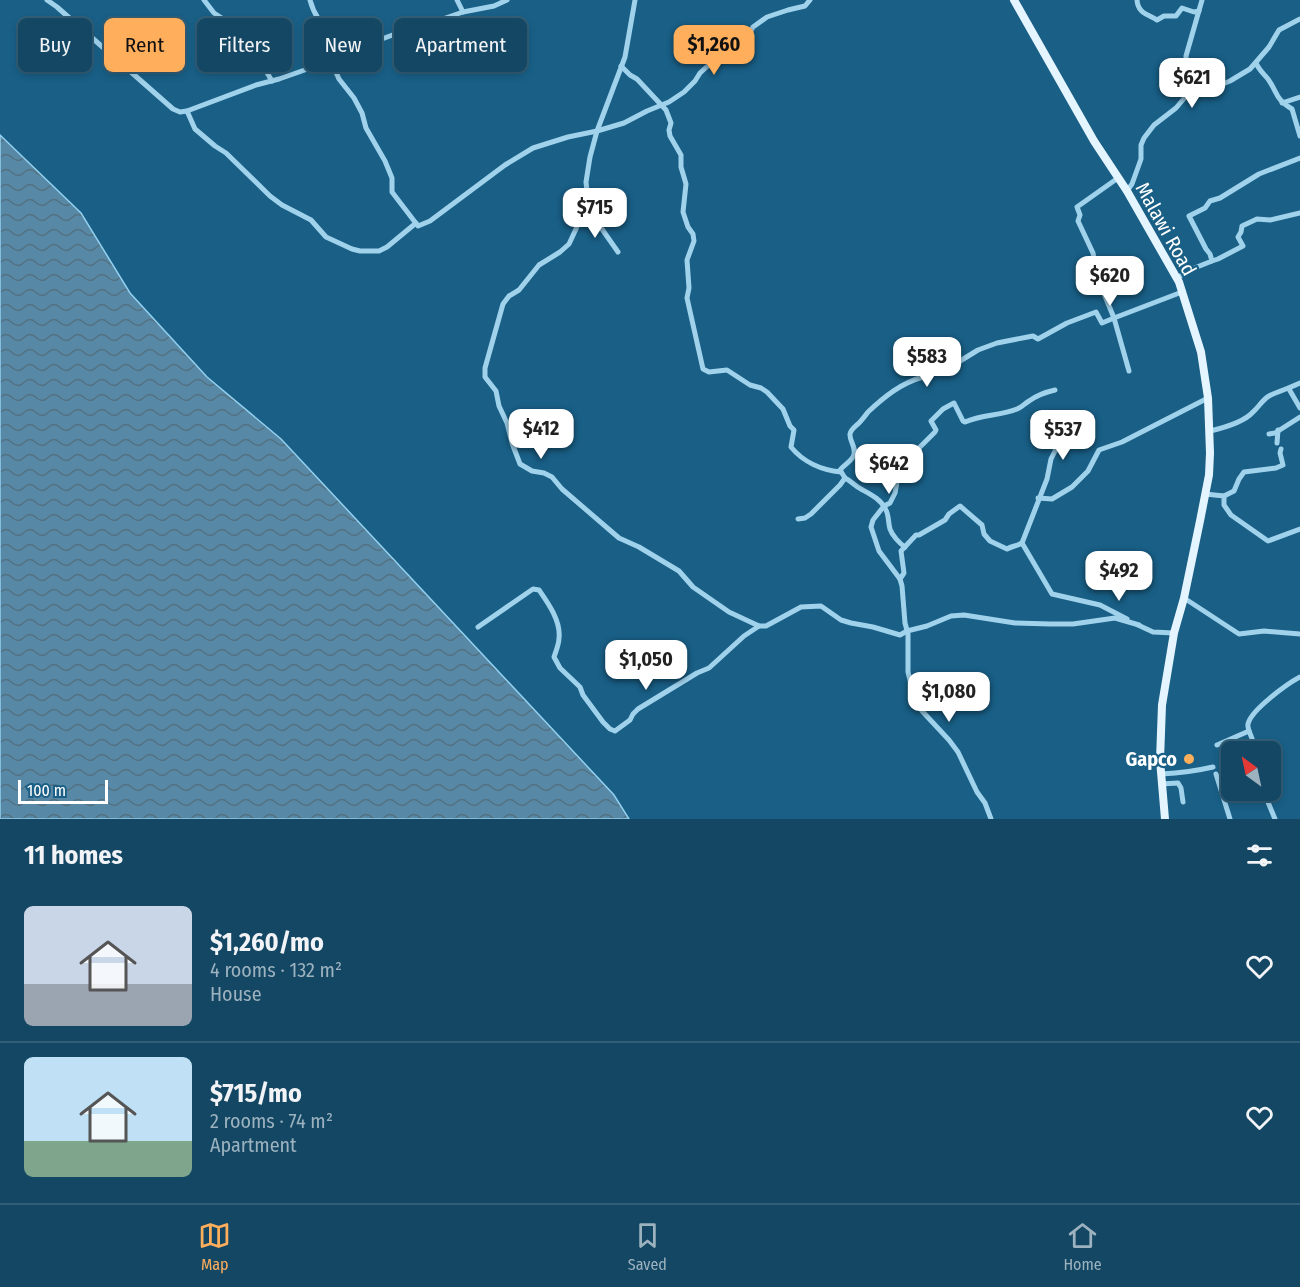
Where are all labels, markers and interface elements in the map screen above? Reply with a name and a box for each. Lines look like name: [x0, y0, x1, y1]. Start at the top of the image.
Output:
chip: Buy: [18, 18, 92, 72]
chip: Rent: [104, 18, 185, 72]
chip: Filters: [197, 18, 292, 72]
chip: New: [304, 18, 382, 72]
chip: Apartment: [394, 18, 527, 72]
pin: $1,260: [665, 25, 763, 76]
text: $1,260: [688, 32, 740, 56]
pin: $621: [1156, 58, 1228, 109]
text: $621: [1173, 65, 1211, 89]
street label: Malawi Road: [1131, 178, 1201, 280]
pin: $715: [559, 188, 631, 239]
text: $715: [577, 195, 613, 219]
pin: $620: [1074, 256, 1146, 307]
text: $620: [1090, 263, 1130, 287]
pin: $583: [891, 337, 963, 388]
text: $583: [907, 344, 947, 368]
pin: $412: [505, 409, 577, 460]
pin: $537: [1027, 410, 1099, 461]
text: $412: [523, 416, 559, 440]
text: $537: [1044, 417, 1082, 441]
pin: $642: [853, 444, 925, 495]
text: $642: [869, 451, 909, 475]
pin: $492: [1083, 551, 1155, 602]
text: $492: [1099, 558, 1139, 582]
pin: $1,050: [597, 640, 695, 691]
text: $1,050: [619, 647, 673, 671]
pin: $1,080: [900, 672, 998, 723]
text: $1,080: [922, 679, 976, 703]
north arrow: [1221, 741, 1281, 801]
map controls: [1221, 741, 1281, 801]
place label: Gapco: [1125, 747, 1177, 771]
marker: Gapco: [1182, 752, 1196, 766]
scale bar: [18, 777, 108, 804]
text: 100 m: [27, 781, 66, 800]
icon: filters: [1243, 839, 1276, 872]
text: 11 homes: [24, 840, 123, 871]
text: $1,260/mo: [210, 927, 324, 958]
icon: home: [72, 930, 144, 1002]
icon: heart: [1243, 950, 1276, 983]
text: 4 rooms · 132 m²: [210, 958, 342, 982]
text: House: [210, 982, 262, 1006]
text: $715/mo: [210, 1078, 302, 1109]
icon: home: [72, 1081, 144, 1153]
icon: heart: [1243, 1101, 1276, 1134]
text: 2 rooms · 74 m²: [210, 1109, 333, 1133]
text: Apartment: [210, 1133, 297, 1157]
tab: Map: [198, 1219, 231, 1274]
tab: Saved: [628, 1219, 667, 1274]
tab: Home: [1063, 1219, 1102, 1274]

